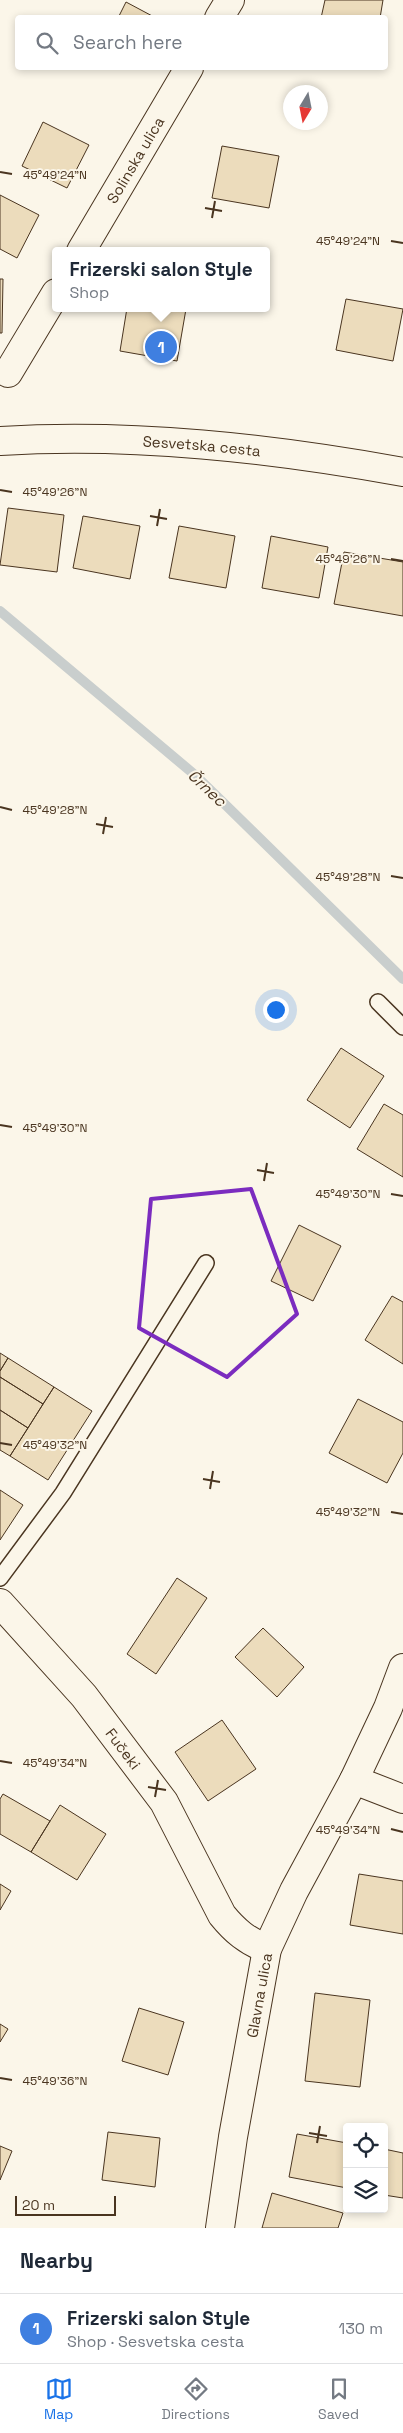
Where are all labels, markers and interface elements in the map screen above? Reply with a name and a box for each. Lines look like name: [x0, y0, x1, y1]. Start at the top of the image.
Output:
search box: [15, 15, 388, 70]
icon: search: [33, 29, 61, 57]
text: Search here: [73, 30, 183, 55]
north arrow: [283, 85, 328, 130]
street label: Solinska ulica: [102, 113, 168, 207]
text: 45°49'24"N: [23, 167, 87, 183]
text: 45°49'24"N: [316, 233, 380, 249]
popup: [52, 247, 270, 312]
text: Frizerski salon Style: [69, 257, 253, 282]
text: Shop: [69, 282, 109, 303]
pin: 1: [145, 328, 177, 366]
street label: Sesvetska cesta: [142, 431, 262, 460]
text: 45°49'26"N: [23, 484, 87, 500]
text: 45°49'26"N: [316, 551, 380, 567]
water label: Črnec: [183, 765, 232, 812]
text: 45°49'28"N: [23, 802, 87, 818]
text: 45°49'28"N: [316, 869, 380, 885]
your location: [263, 997, 289, 1023]
text: 45°49'30"N: [22, 1120, 88, 1136]
text: 45°49'30"N: [315, 1186, 381, 1202]
text: 45°49'32"N: [23, 1437, 87, 1453]
text: 45°49'32"N: [316, 1504, 380, 1520]
street label: Fučeki: [102, 1724, 145, 1773]
text: 45°49'34"N: [23, 1755, 87, 1771]
text: 45°49'34"N: [316, 1822, 380, 1838]
street label: Glavna ulica: [242, 1951, 276, 2039]
text: 45°49'36"N: [23, 2073, 87, 2089]
map controls: [343, 2123, 388, 2213]
button: locate: [343, 2123, 388, 2168]
button: layers: [343, 2168, 388, 2213]
scale bar: [15, 2193, 116, 2216]
text: 20 m: [22, 2196, 55, 2214]
text: Nearby: [20, 2247, 93, 2274]
text: Frizerski salon Style: [67, 2306, 250, 2331]
text: 1: [32, 2318, 40, 2339]
text: 130 m: [339, 2318, 383, 2339]
text: Shop · Sesvetska cesta: [67, 2331, 244, 2352]
tab: Map: [44, 2375, 73, 2423]
tab: Directions: [161, 2375, 230, 2423]
tab: Saved: [318, 2375, 359, 2423]

